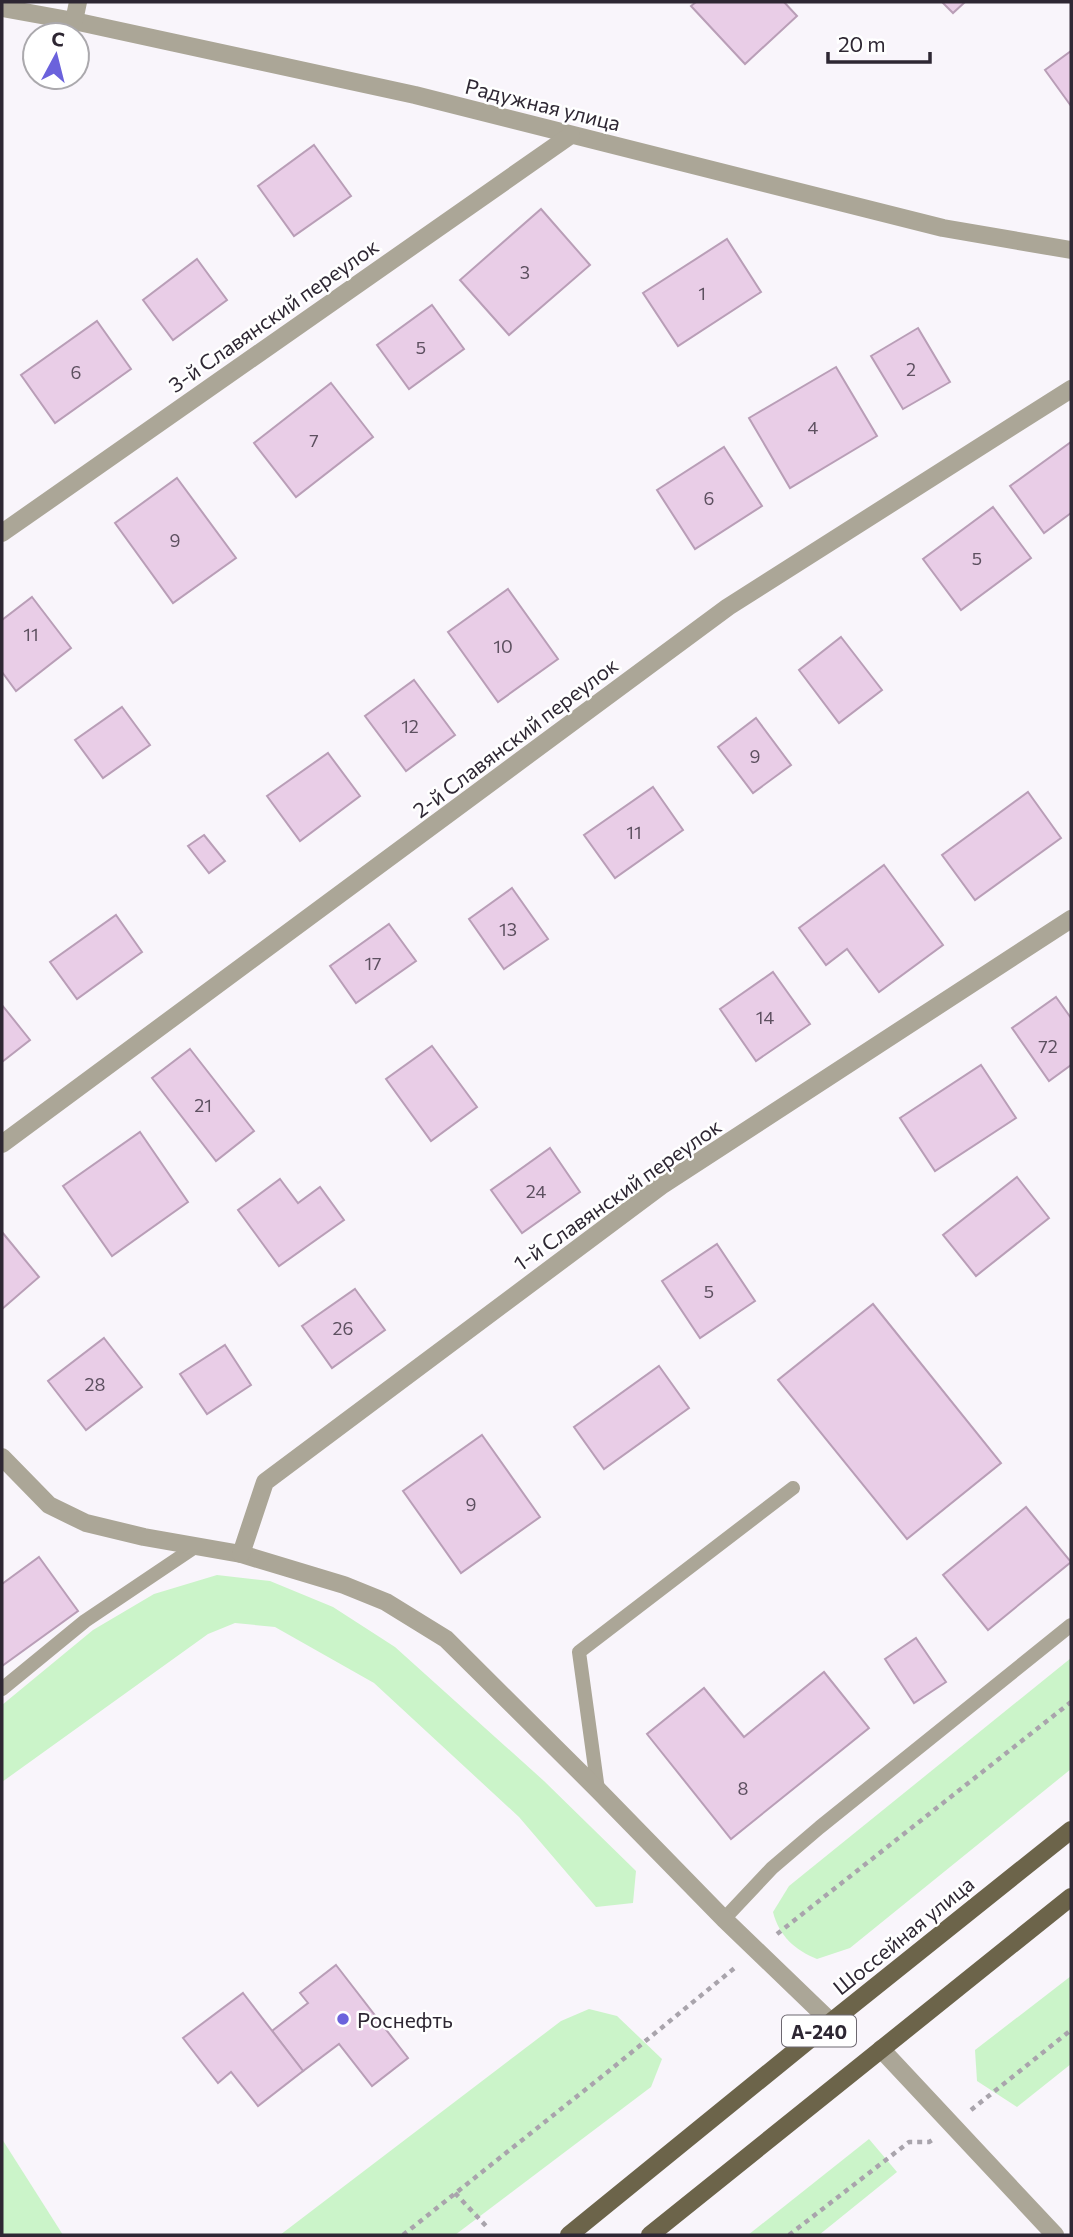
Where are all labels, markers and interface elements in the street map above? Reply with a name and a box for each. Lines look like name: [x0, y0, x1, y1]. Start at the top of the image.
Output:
north arrow: [21, 21, 91, 91]
scale bar: [828, 21, 930, 65]
text: С: [50, 26, 66, 51]
text: 20 m: [838, 31, 886, 56]
street label: Радужная улица: [463, 73, 623, 135]
street label: 3-й Славянский переулок: [163, 233, 383, 397]
house number: 3: [520, 261, 530, 283]
house number: 1: [698, 282, 706, 304]
house number: 5: [416, 336, 426, 358]
house number: 2: [906, 358, 916, 380]
house number: 6: [71, 361, 81, 383]
house number: 4: [808, 416, 819, 438]
house number: 7: [309, 429, 319, 451]
house number: 6: [704, 487, 714, 509]
house number: 9: [170, 529, 180, 551]
house number: 5: [972, 547, 982, 569]
house number: 11: [23, 623, 39, 645]
house number: 10: [493, 635, 513, 657]
street label: 2-й Славянский переулок: [408, 652, 622, 822]
house number: 12: [401, 715, 419, 737]
house number: 9: [750, 745, 760, 767]
house number: 11: [626, 821, 642, 843]
house number: 13: [499, 918, 517, 940]
house number: 17: [364, 952, 382, 974]
house number: 14: [756, 1006, 774, 1028]
house number: 72: [1038, 1035, 1058, 1057]
house number: 21: [194, 1094, 212, 1116]
street label: 1-й Славянский переулок: [508, 1113, 726, 1275]
house number: 24: [526, 1180, 546, 1202]
house number: 5: [704, 1280, 714, 1302]
house number: 26: [333, 1317, 353, 1339]
house number: 28: [85, 1373, 106, 1395]
house number: 9: [466, 1493, 476, 1515]
house number: 8: [738, 1777, 749, 1799]
street label: Шоссейная улица: [828, 1871, 978, 1999]
place label: Роснефть: [357, 2007, 453, 2032]
marker: Роснефть: [335, 2011, 351, 2027]
road number: А-240: [782, 2016, 856, 2047]

